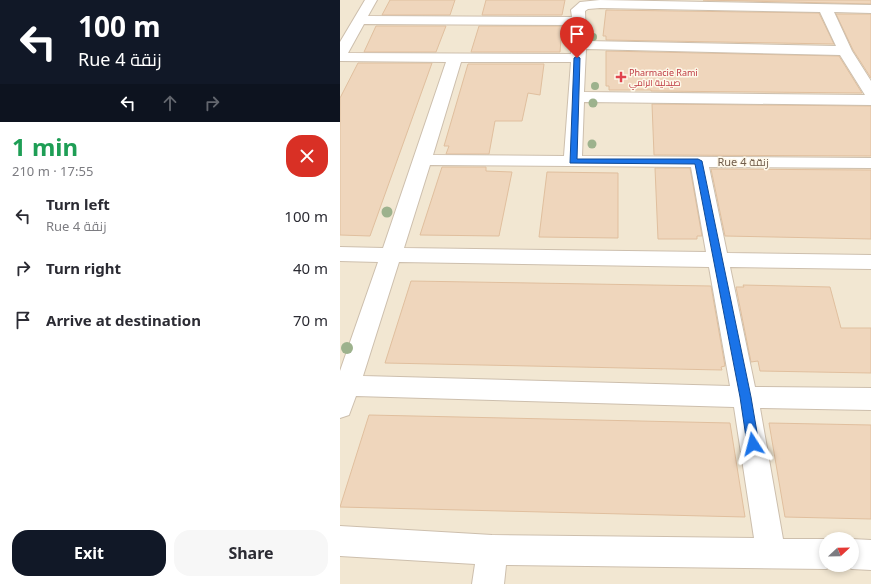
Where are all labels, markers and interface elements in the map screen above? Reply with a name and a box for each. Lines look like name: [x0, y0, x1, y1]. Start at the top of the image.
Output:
text: 100 m: [78, 7, 161, 45]
icon: left: [12, 16, 64, 68]
pin: [560, 17, 594, 58]
icon: arrive: [566, 23, 588, 45]
text: Rue 4 زنقة: [78, 47, 162, 71]
place label: Pharmacie Rami صيدلية الرامي: [629, 66, 698, 90]
marker: Pharmacie Rami صيدلية الرامي: [616, 72, 626, 82]
icon: left: [117, 92, 139, 114]
icon: ahead: [159, 92, 181, 114]
icon: right: [201, 92, 223, 114]
text: 1 min: [12, 130, 78, 163]
button: close: [286, 135, 328, 177]
street label: Rue 4 زنقة: [717, 154, 769, 169]
text: 210 m · 17:55: [12, 162, 93, 180]
text: Turn left: [46, 194, 110, 214]
icon: left: [12, 205, 34, 227]
text: 100 m: [284, 206, 328, 226]
text: Rue 4 زنقة: [46, 217, 106, 235]
icon: right: [12, 257, 34, 279]
text: Turn right: [46, 258, 121, 278]
text: 40 m: [293, 258, 328, 278]
icon: arrive: [12, 309, 34, 331]
text: Arrive at destination: [46, 310, 201, 330]
text: 70 m: [293, 310, 328, 330]
position arrow: [732, 423, 774, 465]
button: Exit: [12, 530, 166, 576]
button: Share: [174, 530, 328, 576]
north arrow: [819, 532, 859, 572]
map controls: [819, 532, 859, 572]

